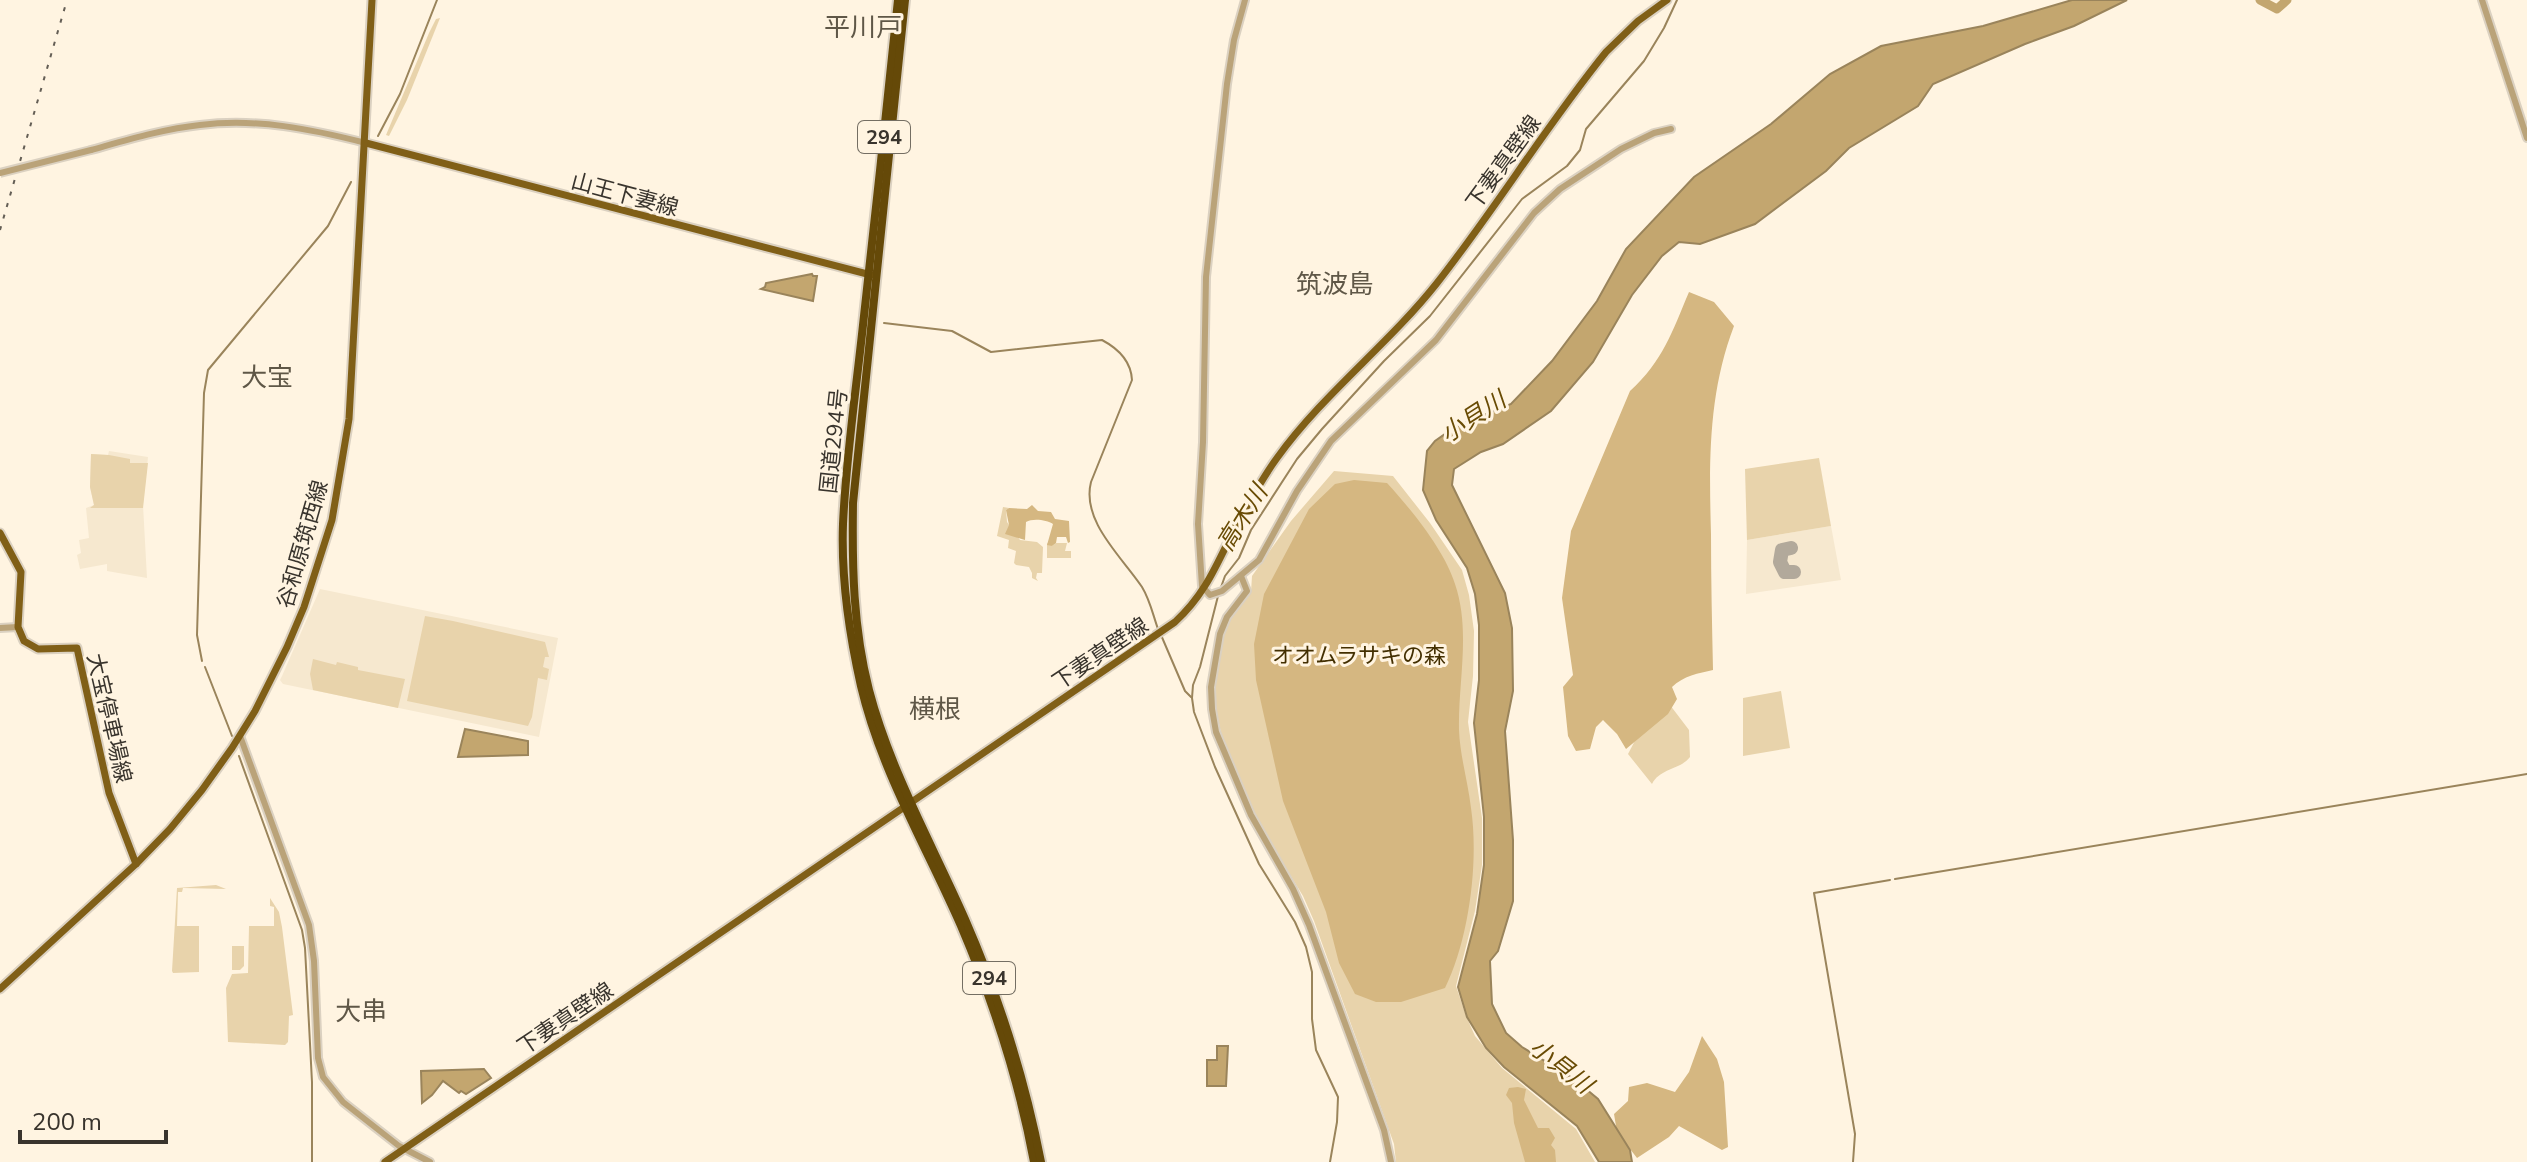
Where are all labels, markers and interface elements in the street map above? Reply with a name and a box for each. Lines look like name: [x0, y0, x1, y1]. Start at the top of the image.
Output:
district label: 平川戸: [824, 10, 902, 45]
street label: 下妻真壁線: [1459, 109, 1548, 216]
road number: 294: [858, 121, 910, 153]
street label: 山王下妻線: [568, 166, 682, 224]
district label: 筑波島: [1296, 267, 1374, 302]
district label: 大宝: [241, 360, 293, 395]
water label: 小貝川: [1434, 382, 1514, 450]
street label: 国道294号: [814, 387, 854, 495]
water label: 高木川: [1209, 476, 1276, 557]
street label: 谷和原筑西線: [270, 477, 336, 612]
street label: 下妻真壁線: [1047, 611, 1155, 697]
park label: オオムラサキの森: [1272, 641, 1446, 671]
street label: 大宝停車場線: [80, 651, 138, 786]
district label: 横根: [909, 692, 961, 727]
road number: 294: [963, 962, 1015, 994]
street label: 下妻真壁線: [512, 976, 620, 1062]
district label: 大串: [335, 994, 387, 1029]
water label: 小貝川: [1523, 1031, 1602, 1103]
scale bar: [20, 1094, 166, 1144]
text: 200 m: [32, 1106, 102, 1138]

